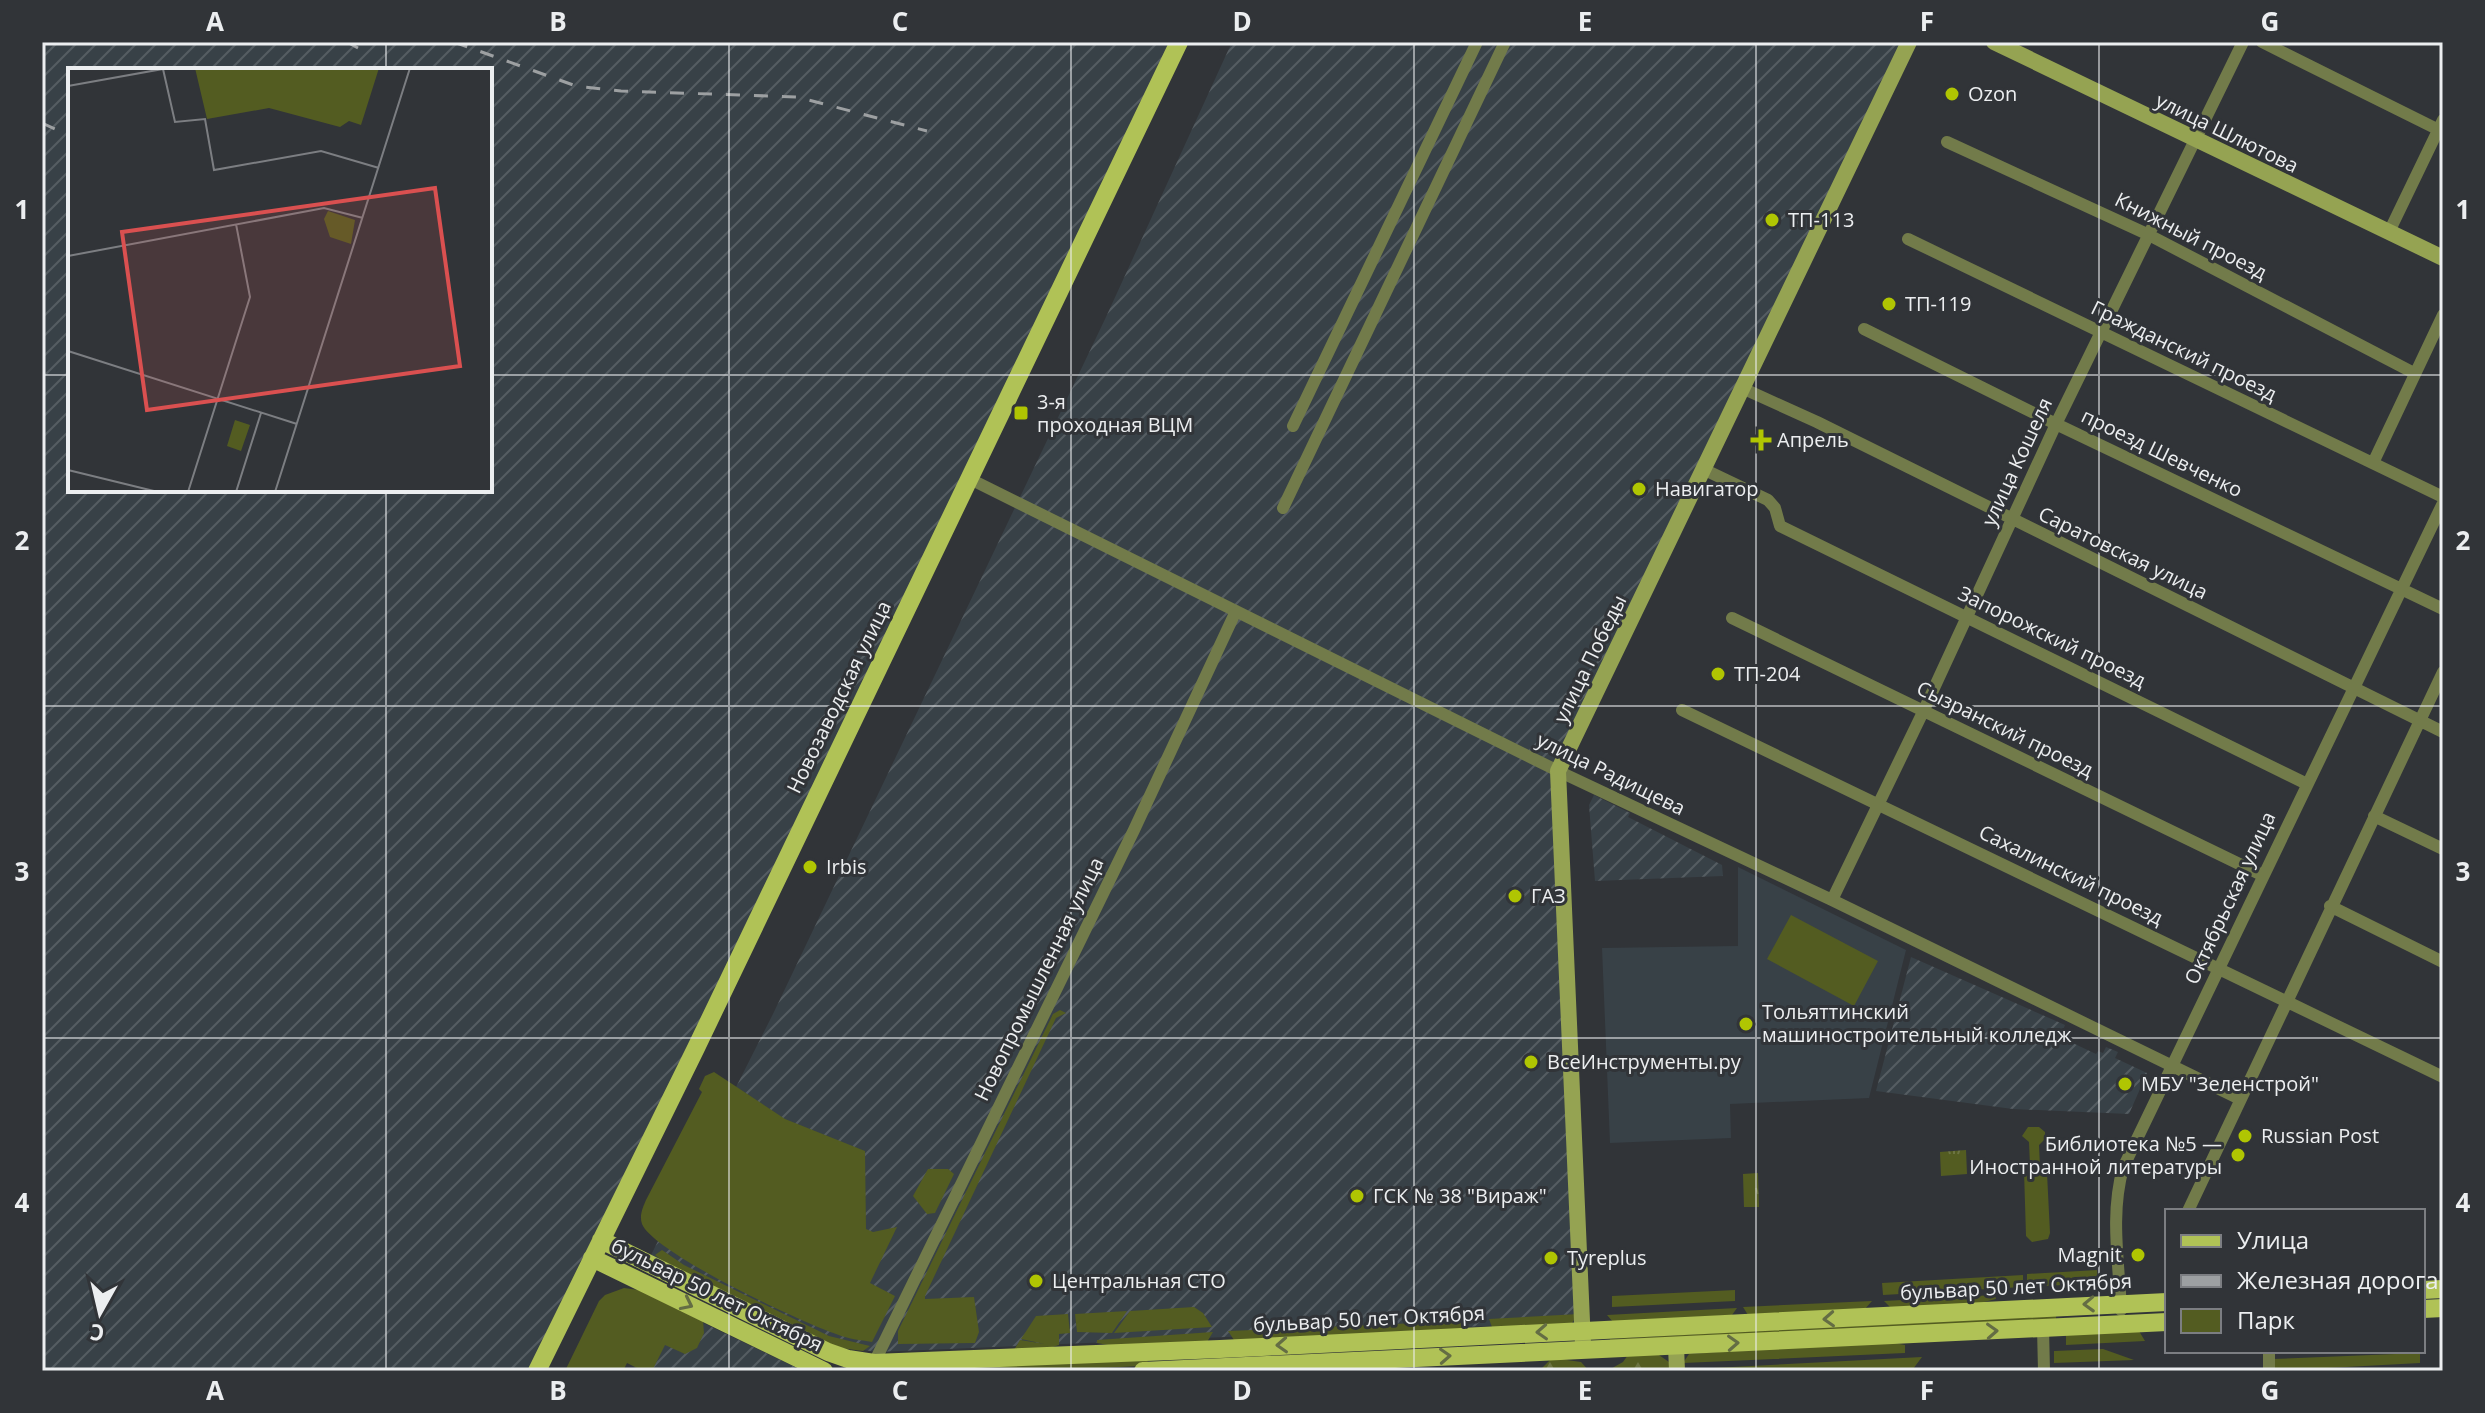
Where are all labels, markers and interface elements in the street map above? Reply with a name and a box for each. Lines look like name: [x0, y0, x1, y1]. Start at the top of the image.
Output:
text: A: [206, 3, 224, 39]
text: B: [549, 3, 567, 39]
text: C: [892, 3, 908, 39]
text: D: [1232, 3, 1252, 39]
text: E: [1578, 3, 1592, 39]
text: F: [1920, 3, 1934, 39]
text: G: [2261, 3, 2279, 39]
inset map: [68, 68, 492, 492]
place label: Ozon: [1968, 80, 2017, 107]
marker: Ozon: [1943, 85, 1961, 103]
street label: улица Шлютова: [2151, 86, 2303, 179]
street label: Книжный проезд: [2111, 186, 2272, 286]
text: 1: [15, 191, 29, 227]
text: 1: [2456, 191, 2470, 227]
place label: ТП-113: [1788, 206, 1854, 233]
marker: ТП-113: [1763, 211, 1781, 229]
place label: ТП-119: [1905, 290, 1971, 317]
street label: Гражданский проезд: [2087, 294, 2282, 407]
marker: ТП-119: [1880, 295, 1898, 313]
place label: 3-я проходная ВЦМ: [1037, 388, 1193, 438]
street label: улица Кошеля: [1975, 393, 2058, 530]
street label: проезд Шевченко: [2077, 402, 2247, 503]
marker: 3-я проходная ВЦМ: [1012, 404, 1030, 422]
place label: Апрель: [1777, 426, 1849, 453]
marker: Апрель: [1752, 431, 1770, 449]
place label: Навигатор: [1655, 475, 1758, 502]
marker: Навигатор: [1630, 480, 1648, 498]
street label: Саратовская улица: [2034, 500, 2212, 605]
text: 2: [15, 522, 30, 558]
text: 2: [2456, 522, 2471, 558]
street label: Запорожский проезд: [1954, 579, 2151, 694]
street label: улица Победы: [1547, 590, 1632, 727]
street label: Новозаводская улица: [780, 596, 897, 798]
place label: ТП-204: [1734, 660, 1801, 687]
marker: ТП-204: [1709, 665, 1727, 683]
street label: Сызранский проезд: [1912, 674, 2098, 783]
street label: улица Радищева: [1532, 726, 1690, 821]
street label: Октябрьская улица: [2178, 807, 2281, 988]
street label: Сахалинский проезд: [1975, 818, 2168, 931]
street label: Новопромышленная улица: [968, 852, 1109, 1105]
text: 3: [15, 853, 29, 889]
place label: Irbis: [826, 853, 867, 880]
text: 3: [2456, 853, 2470, 889]
marker: Irbis: [801, 858, 819, 876]
place label: ГАЗ: [1531, 882, 1566, 909]
marker: ГАЗ: [1506, 887, 1524, 905]
place label: Тольяттинский машиностроительный колледж: [1762, 998, 2072, 1048]
marker: Тольяттинский машиностроительный колледж: [1737, 1015, 1755, 1033]
place label: ВсеИнструменты.ру: [1547, 1048, 1742, 1075]
marker: ВсеИнструменты.ру: [1522, 1053, 1540, 1071]
place label: МБУ "Зеленстрой": [2141, 1070, 2319, 1097]
marker: МБУ "Зеленстрой": [2116, 1075, 2134, 1093]
place label: Russian Post: [2261, 1122, 2379, 1149]
marker: Russian Post: [2236, 1127, 2254, 1145]
place label: Библиотека №5 — Иностранной литературы: [1969, 1130, 2222, 1180]
marker: Библиотека №5 — Иностранной литературы: [2229, 1146, 2247, 1164]
place label: ГСК № 38 "Вираж": [1373, 1182, 1547, 1209]
text: 4: [15, 1184, 30, 1220]
text: 4: [2456, 1184, 2471, 1220]
marker: ГСК № 38 "Вираж": [1348, 1187, 1366, 1205]
legend: [2165, 1209, 2425, 1353]
text: Улица: [2237, 1223, 2309, 1256]
street label: бульвар 50 лет Октября: [607, 1232, 827, 1358]
place label: Magnit: [2058, 1241, 2122, 1268]
place label: Tyreplus: [1567, 1244, 1647, 1271]
marker: Magnit: [2129, 1246, 2147, 1264]
marker: Tyreplus: [1542, 1249, 1560, 1267]
text: Железная дорога: [2237, 1263, 2439, 1296]
place label: Центральная СТО: [1052, 1267, 1226, 1294]
street label: бульвар 50 лет Октября: [1899, 1267, 2133, 1306]
marker: Центральная СТО: [1027, 1272, 1045, 1290]
north arrow: [60, 1273, 140, 1353]
one-way arrow: [679, 1294, 694, 1310]
one-way arrow: [2082, 1296, 2095, 1313]
street label: бульвар 50 лет Октября: [1252, 1299, 1486, 1338]
text: Парк: [2237, 1303, 2295, 1336]
one-way arrow: [1822, 1310, 1835, 1327]
text: С: [88, 1318, 106, 1350]
one-way arrow: [1986, 1322, 1999, 1339]
one-way arrow: [1535, 1324, 1548, 1341]
one-way arrow: [1727, 1335, 1740, 1352]
one-way arrow: [1275, 1337, 1288, 1354]
one-way arrow: [1439, 1348, 1452, 1365]
text: A: [206, 1372, 224, 1408]
text: B: [549, 1372, 567, 1408]
text: C: [892, 1372, 908, 1408]
text: D: [1232, 1372, 1252, 1408]
text: E: [1578, 1372, 1592, 1408]
text: F: [1920, 1372, 1934, 1408]
text: G: [2261, 1372, 2279, 1408]

